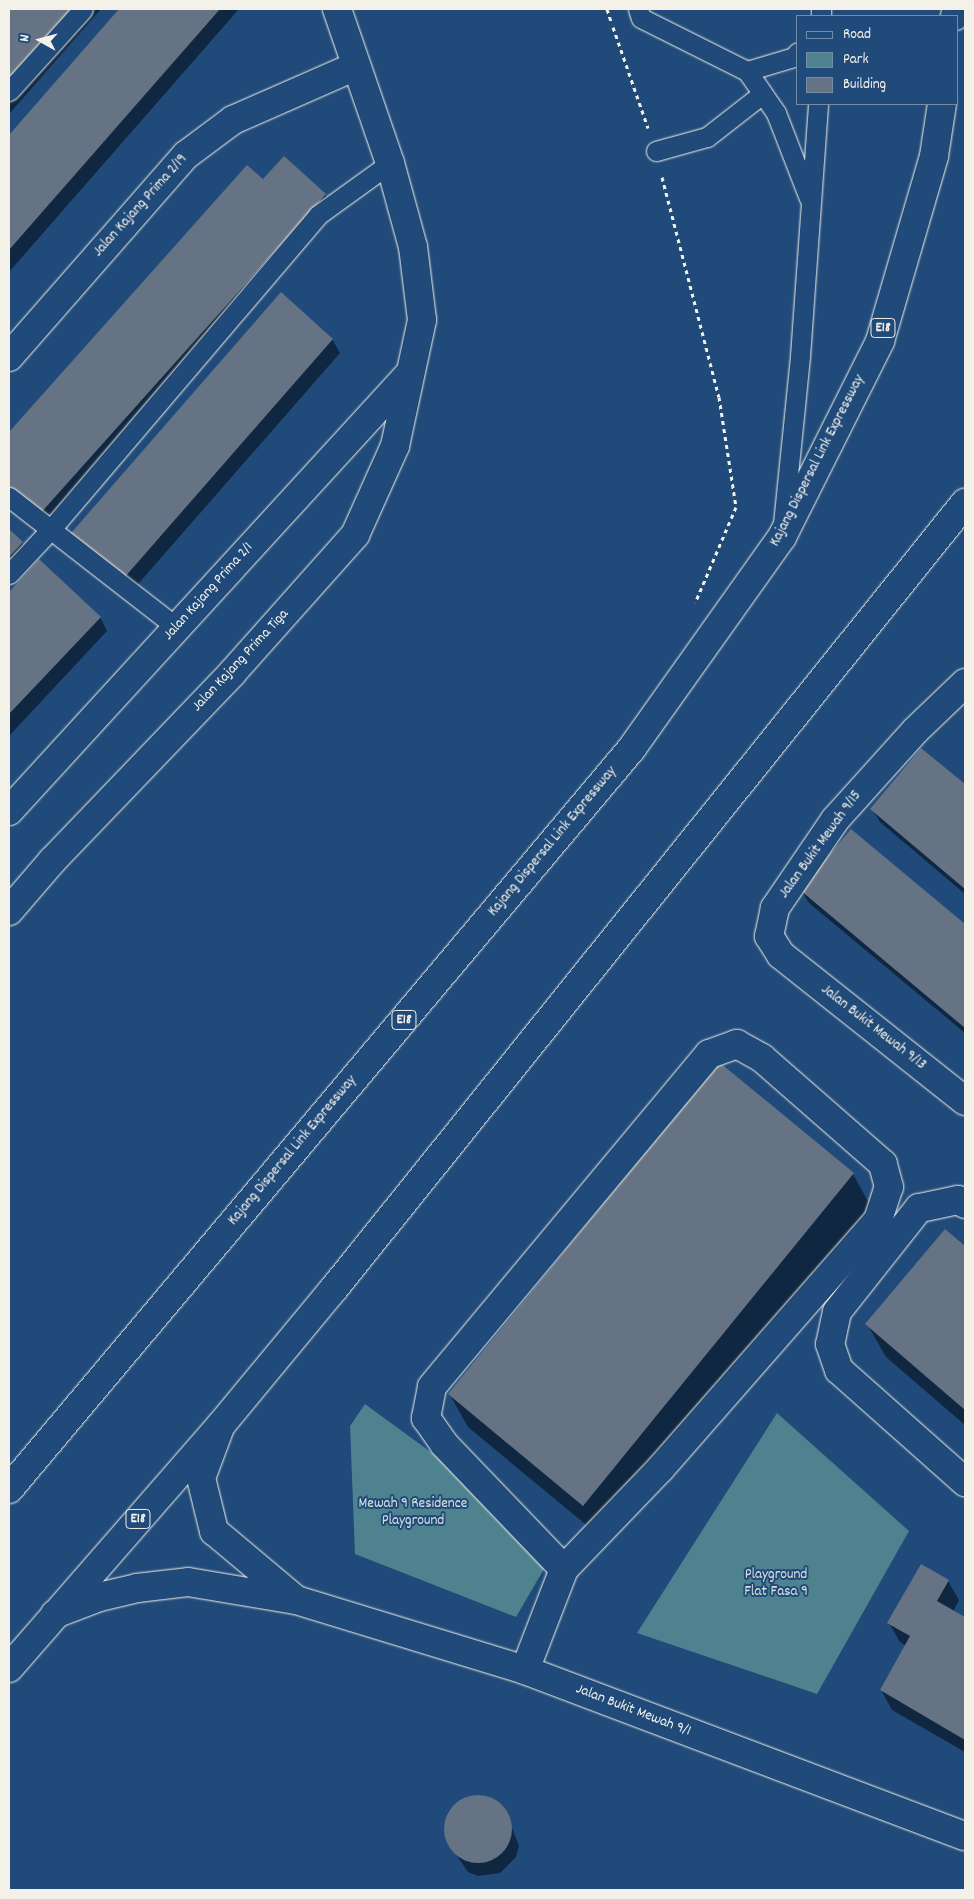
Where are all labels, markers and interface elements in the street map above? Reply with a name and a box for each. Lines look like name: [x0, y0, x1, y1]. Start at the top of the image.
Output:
north arrow: [15, 15, 65, 65]
legend: [796, 15, 959, 105]
text: Road: [843, 24, 871, 46]
text: N: [15, 34, 35, 43]
text: Park: [843, 49, 869, 71]
text: Building: [843, 74, 886, 96]
street label: Jalan Kajang Prima 2/19: [90, 151, 192, 261]
road number: E18: [869, 316, 897, 339]
street label: Kajang Dispersal Link Expressway: [767, 372, 869, 550]
street label: Jalan Kajang Prima 2/1: [160, 539, 258, 645]
street label: Jalan Kajang Prima Tiga: [189, 606, 293, 716]
street label: Kajang Dispersal Link Expressway: [485, 763, 621, 921]
street label: Jalan Bukit Mewah 9/15: [776, 788, 866, 902]
street label: Jalan Bukit Mewah 9/13: [817, 981, 929, 1075]
road number: E18: [390, 1008, 418, 1032]
street label: Kajang Dispersal Link Expressway: [225, 1072, 361, 1230]
park label: Mewah 9 Residence Playground: [359, 1495, 467, 1530]
road number: E18: [124, 1508, 152, 1530]
park label: Playground Flat Fasa 9: [744, 1566, 808, 1601]
street label: Jalan Bukit Mewah 9/1: [573, 1681, 693, 1741]

